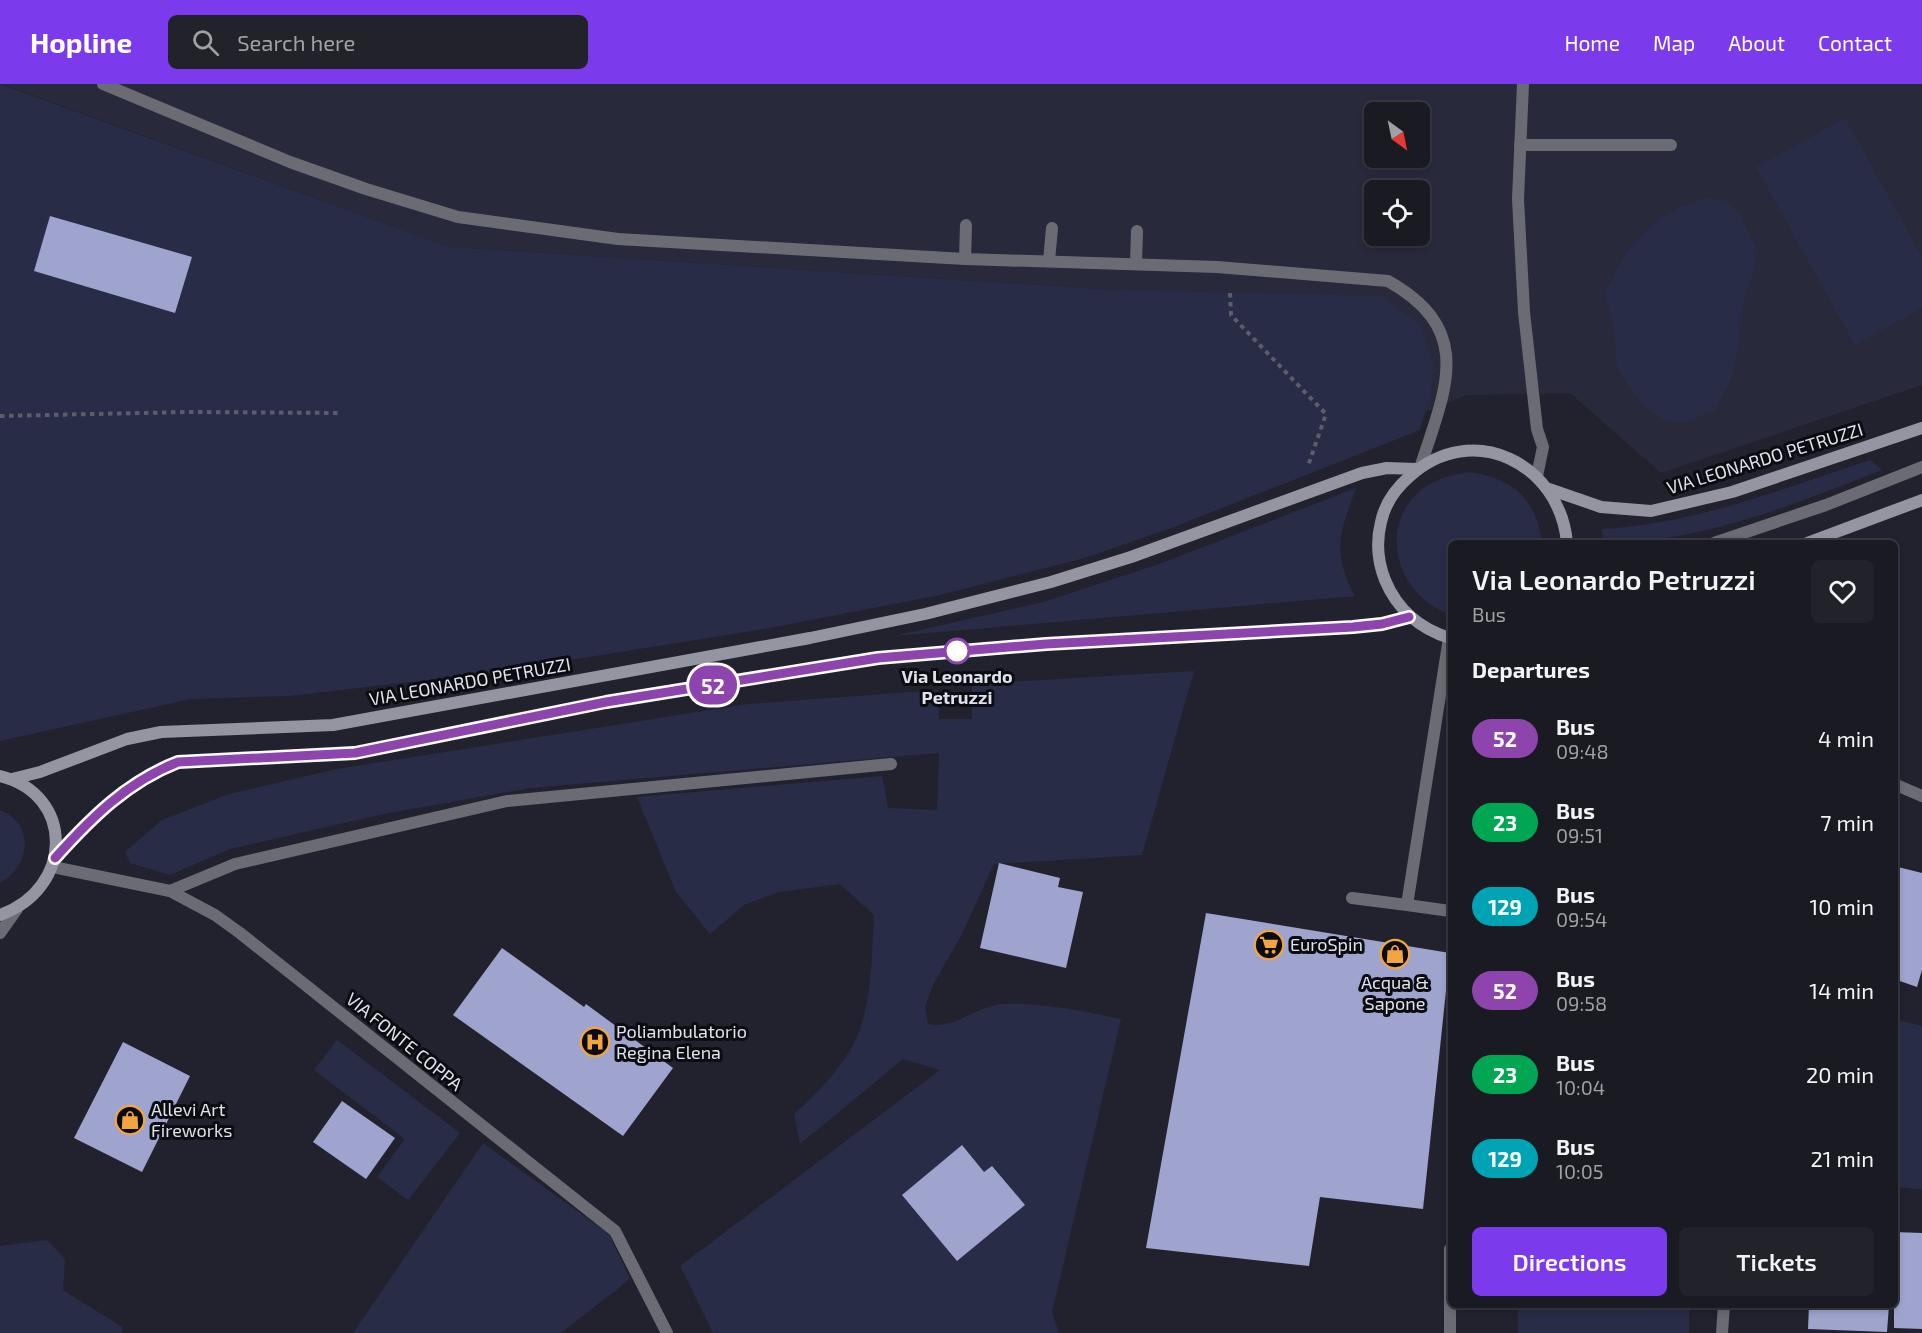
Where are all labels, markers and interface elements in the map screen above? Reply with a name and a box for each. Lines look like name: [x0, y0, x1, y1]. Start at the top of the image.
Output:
search box: [168, 15, 588, 69]
text: Hopline: [30, 25, 132, 59]
icon: search: [189, 26, 222, 59]
text: Search here: [237, 29, 355, 55]
text: Home: [1564, 30, 1620, 55]
text: Map: [1653, 30, 1695, 55]
text: About: [1728, 30, 1785, 55]
text: Contact: [1818, 30, 1892, 55]
north arrow: [1364, 102, 1430, 168]
map controls: [1364, 102, 1430, 246]
button: locate: [1364, 180, 1430, 246]
street label: VIA LEONARDO PETRUZZI: [1664, 418, 1866, 498]
button: heart: [1811, 560, 1874, 623]
text: Via Leonardo Petruzzi: [1472, 562, 1756, 596]
text: Bus: [1472, 602, 1506, 626]
marker: Via Leonardo Petruzzi: [944, 638, 970, 664]
street label: VIA LEONARDO PETRUZZI: [367, 652, 572, 710]
text: Departures: [1472, 656, 1590, 682]
place label: Via Leonardo Petruzzi: [901, 665, 1013, 708]
line badge: 52: [686, 666, 740, 704]
text: 52: [701, 673, 725, 698]
text: Bus: [1556, 713, 1595, 739]
text: 4 min: [1818, 725, 1874, 751]
text: 52: [1493, 726, 1517, 751]
text: 09:48: [1556, 739, 1609, 763]
text: Bus: [1556, 797, 1595, 823]
text: 7 min: [1820, 809, 1874, 835]
text: 23: [1493, 810, 1517, 835]
text: 09:51: [1556, 823, 1603, 847]
text: Bus: [1556, 881, 1595, 907]
text: 10 min: [1810, 893, 1874, 919]
text: 129: [1488, 894, 1522, 919]
text: 09:54: [1556, 907, 1607, 931]
supermarket icon: EuroSpin: [1253, 929, 1285, 961]
place label: EuroSpin: [1290, 933, 1363, 955]
shop icon: Acqua & Sapone: [1379, 938, 1411, 970]
text: Bus: [1556, 965, 1595, 991]
place label: Acqua & Sapone: [1361, 971, 1429, 1014]
text: 14 min: [1809, 977, 1874, 1003]
text: 52: [1493, 978, 1517, 1003]
street label: VIA FONTE COPPA: [342, 988, 468, 1095]
text: 09:58: [1556, 991, 1607, 1015]
place label: Poliambulatorio Regina Elena: [616, 1020, 747, 1063]
hospital icon: Poliambulatorio Regina Elena: [579, 1026, 611, 1058]
text: Bus: [1556, 1049, 1595, 1075]
text: 20 min: [1806, 1061, 1874, 1087]
text: 23: [1493, 1062, 1517, 1087]
text: 10:04: [1556, 1075, 1605, 1099]
place label: Allevi Art Fireworks: [151, 1098, 232, 1141]
shop icon: Allevi Art Fireworks: [114, 1104, 146, 1136]
text: Bus: [1556, 1133, 1595, 1159]
text: 21 min: [1810, 1145, 1874, 1171]
text: 129: [1488, 1146, 1522, 1171]
text: 10:05: [1556, 1159, 1604, 1183]
button: Directions: [1472, 1227, 1667, 1296]
button: Tickets: [1679, 1227, 1874, 1296]

